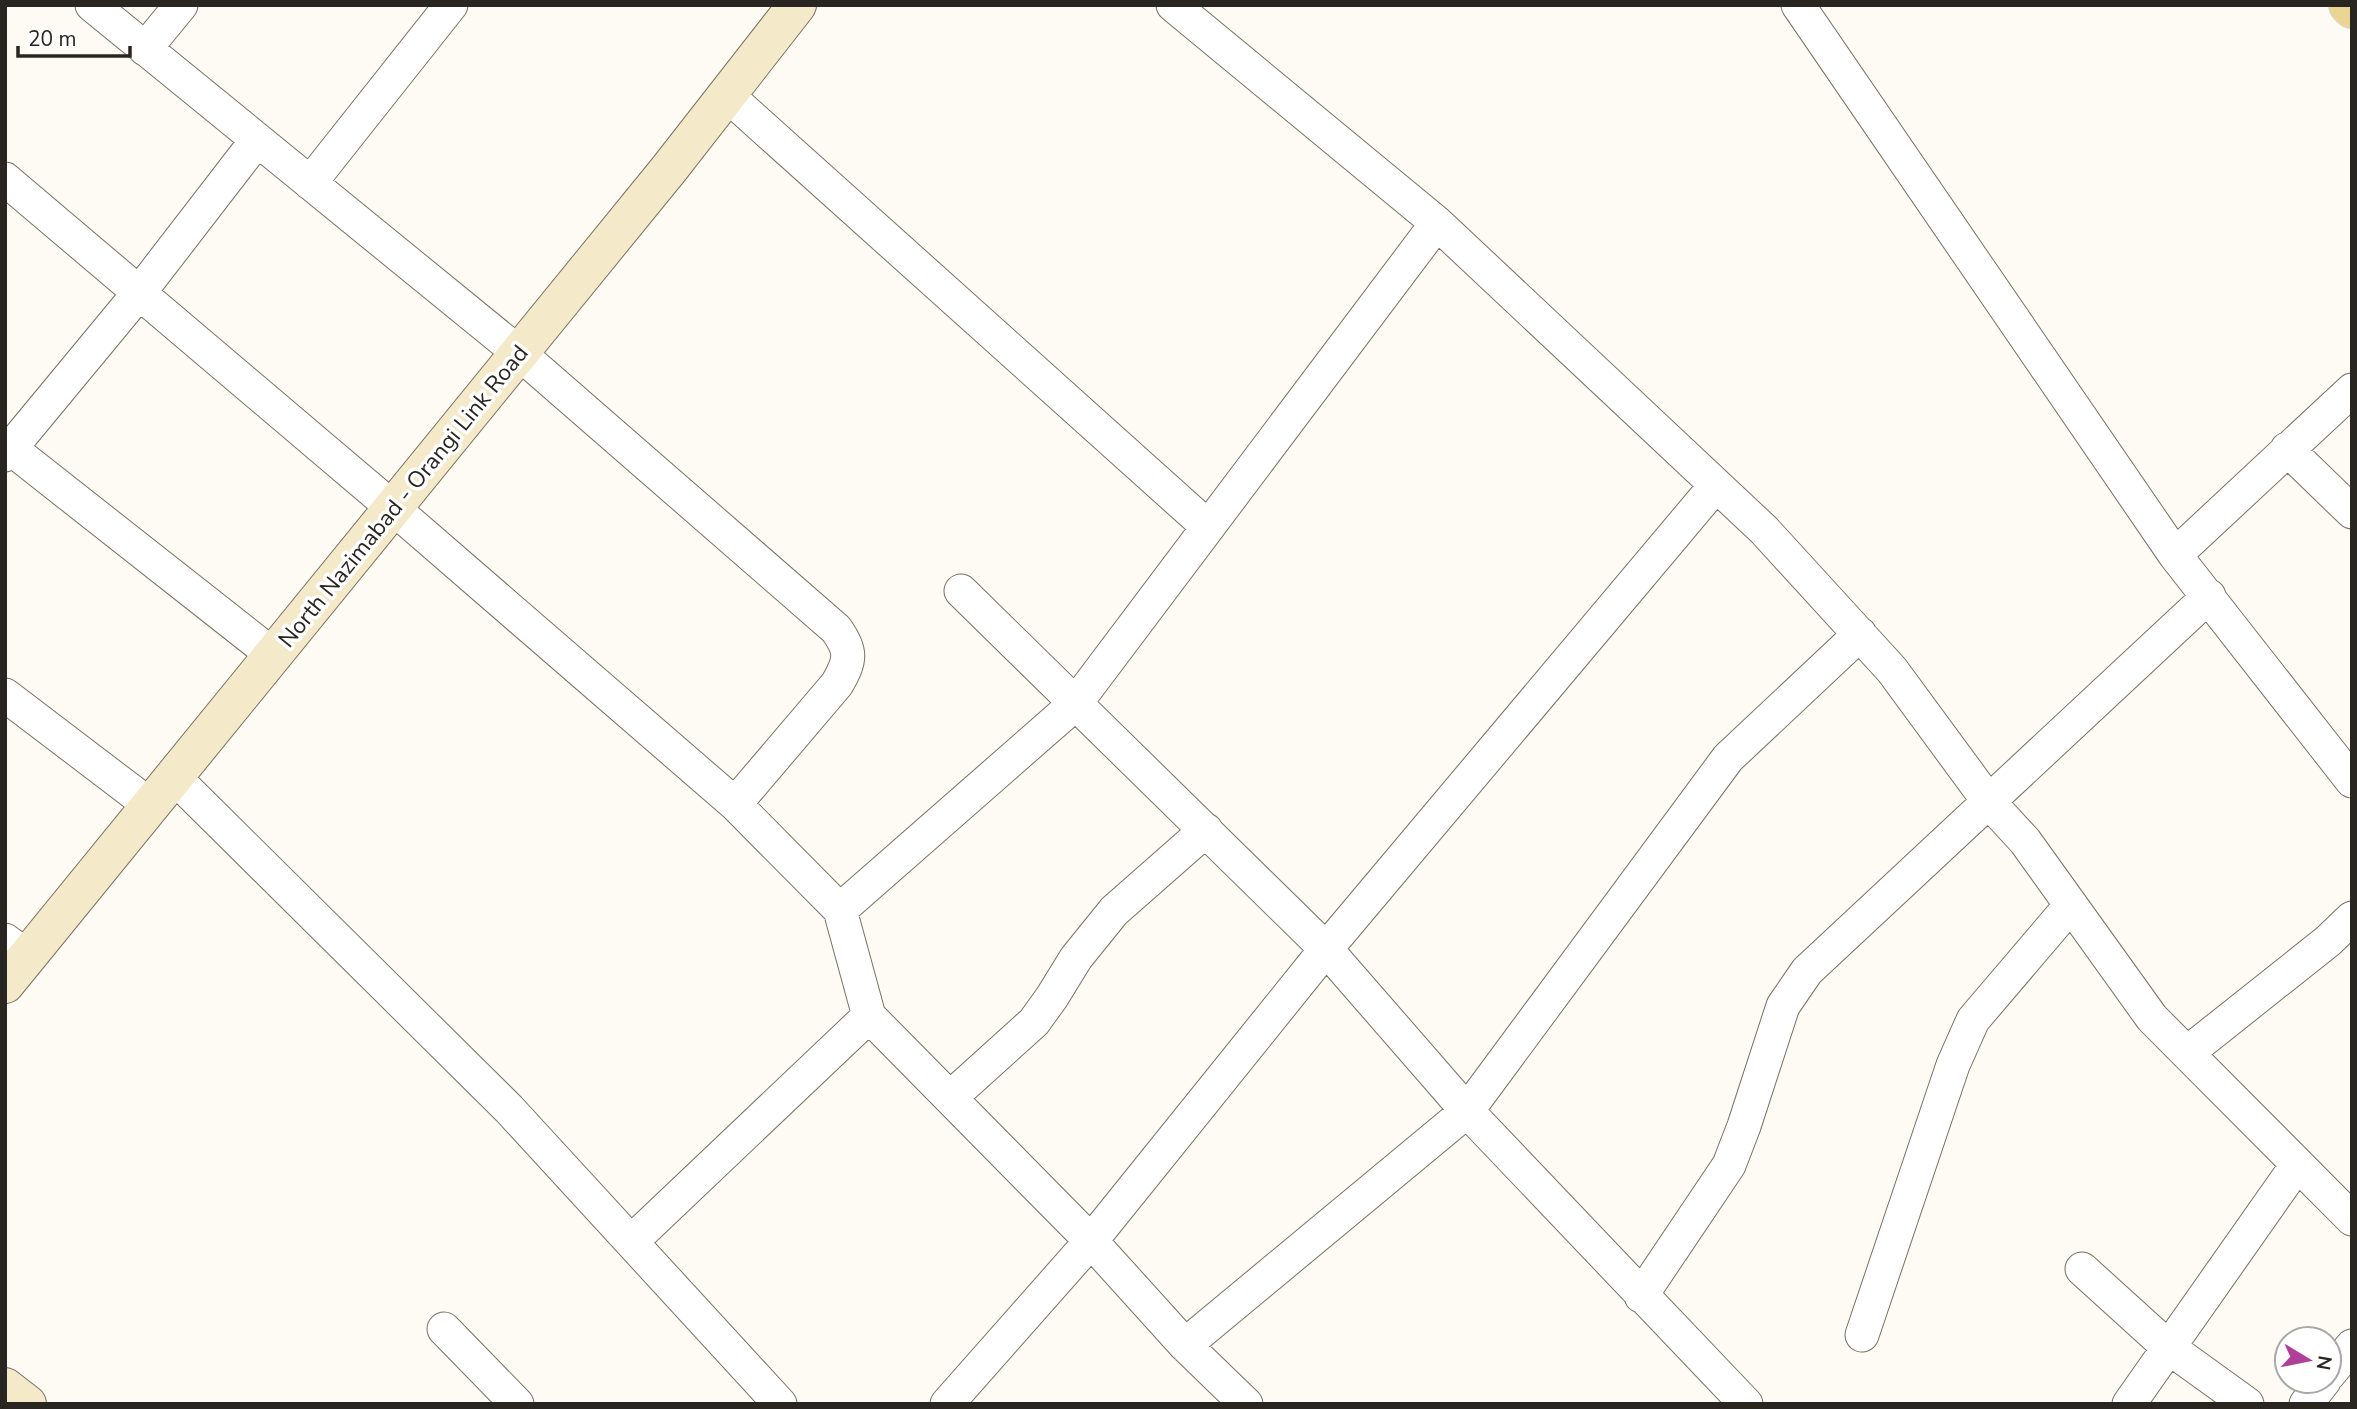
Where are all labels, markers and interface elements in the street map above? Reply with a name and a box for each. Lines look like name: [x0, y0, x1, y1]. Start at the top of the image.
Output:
scale bar: [18, 14, 130, 58]
text: 20 m: [28, 25, 77, 53]
street label: North Nazimabad - Orangi Link Road: [271, 339, 535, 654]
north arrow: [2273, 1325, 2343, 1395]
text: N: [2310, 1354, 2338, 1372]

